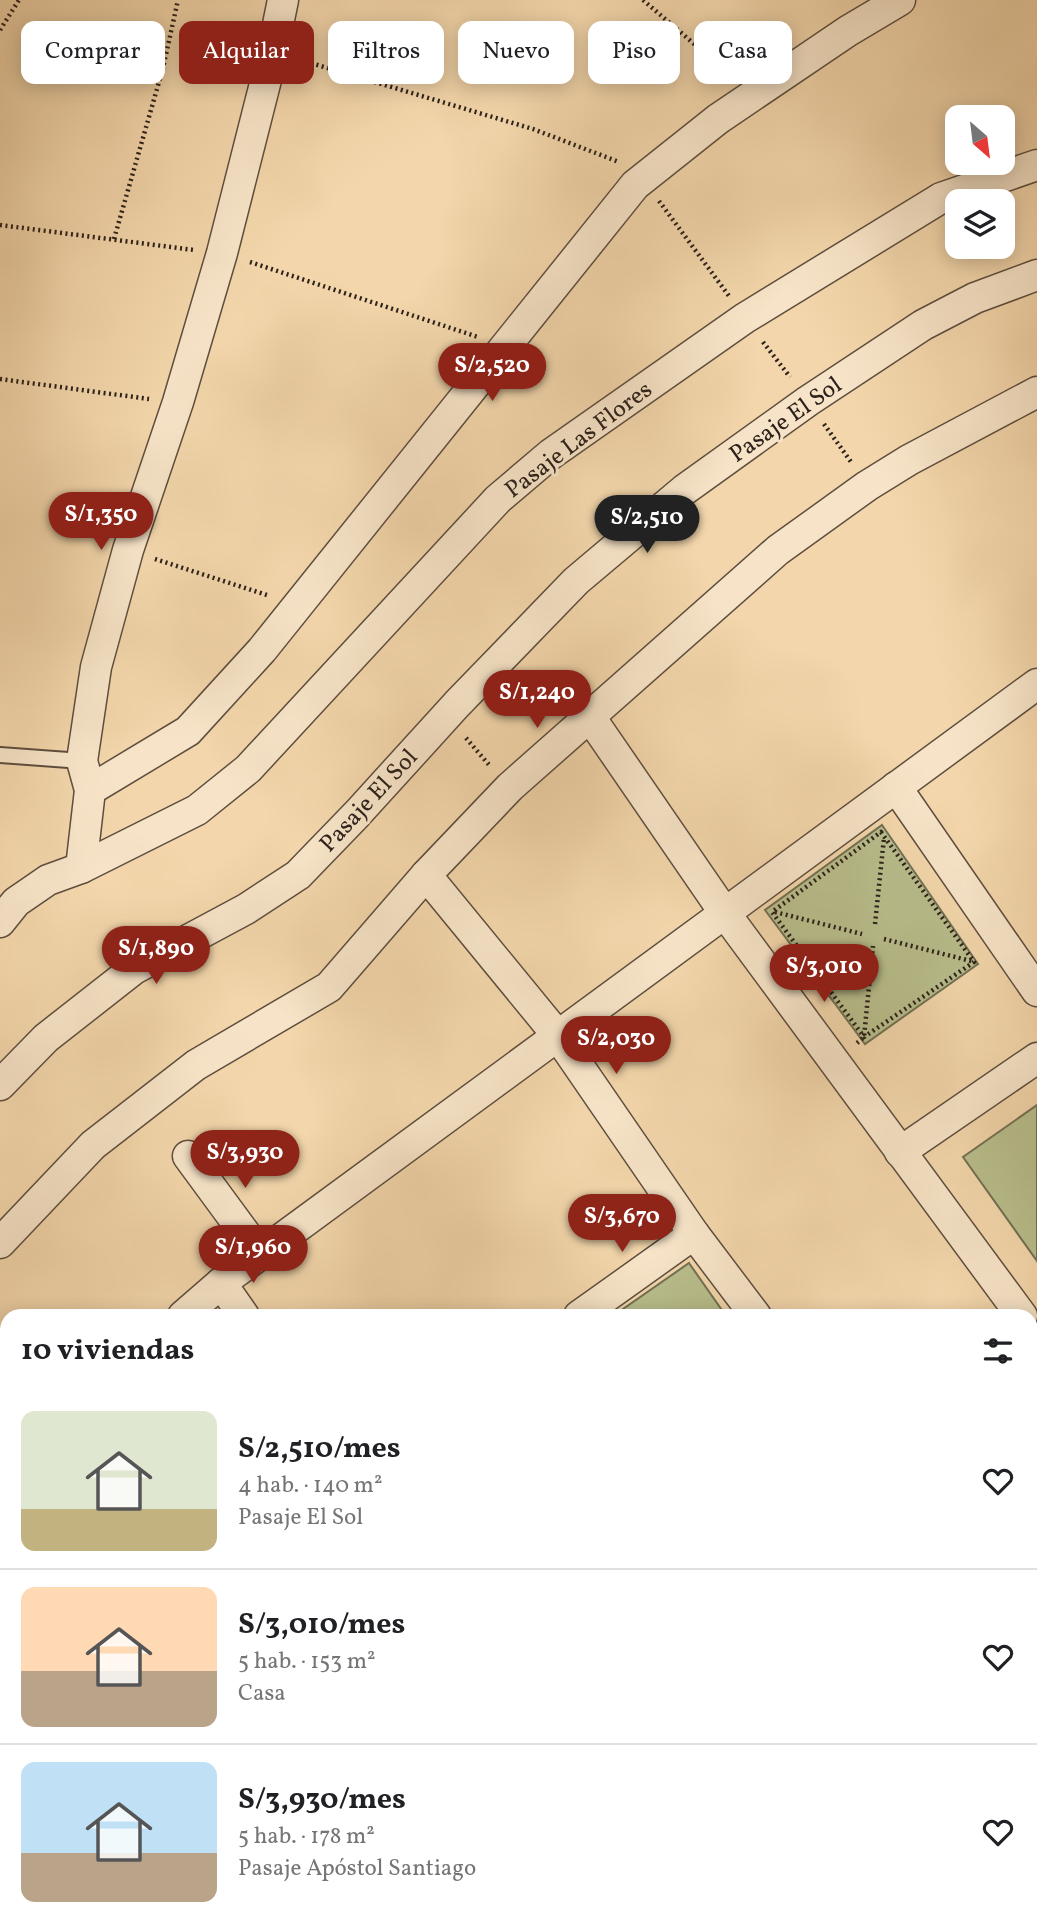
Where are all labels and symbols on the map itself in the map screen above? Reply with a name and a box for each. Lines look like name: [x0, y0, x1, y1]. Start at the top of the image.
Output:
north arrow: [945, 105, 1015, 175]
pin: S/2,520: [427, 344, 557, 403]
street label: Pasaje El Sol: [723, 369, 849, 472]
street label: Pasaje Las Flores: [498, 374, 660, 507]
pin: S/1,350: [36, 492, 166, 552]
pin: S/2,510: [582, 496, 712, 555]
pin: S/1,240: [472, 670, 602, 730]
street label: Pasaje El Sol: [313, 742, 426, 861]
pin: S/1,890: [91, 926, 221, 986]
pin: S/3,010: [759, 944, 889, 1004]
pin: S/2,030: [551, 1016, 681, 1076]
pin: S/3,930: [180, 1130, 310, 1190]
pin: S/3,670: [557, 1194, 687, 1254]
pin: S/1,960: [188, 1226, 318, 1285]

